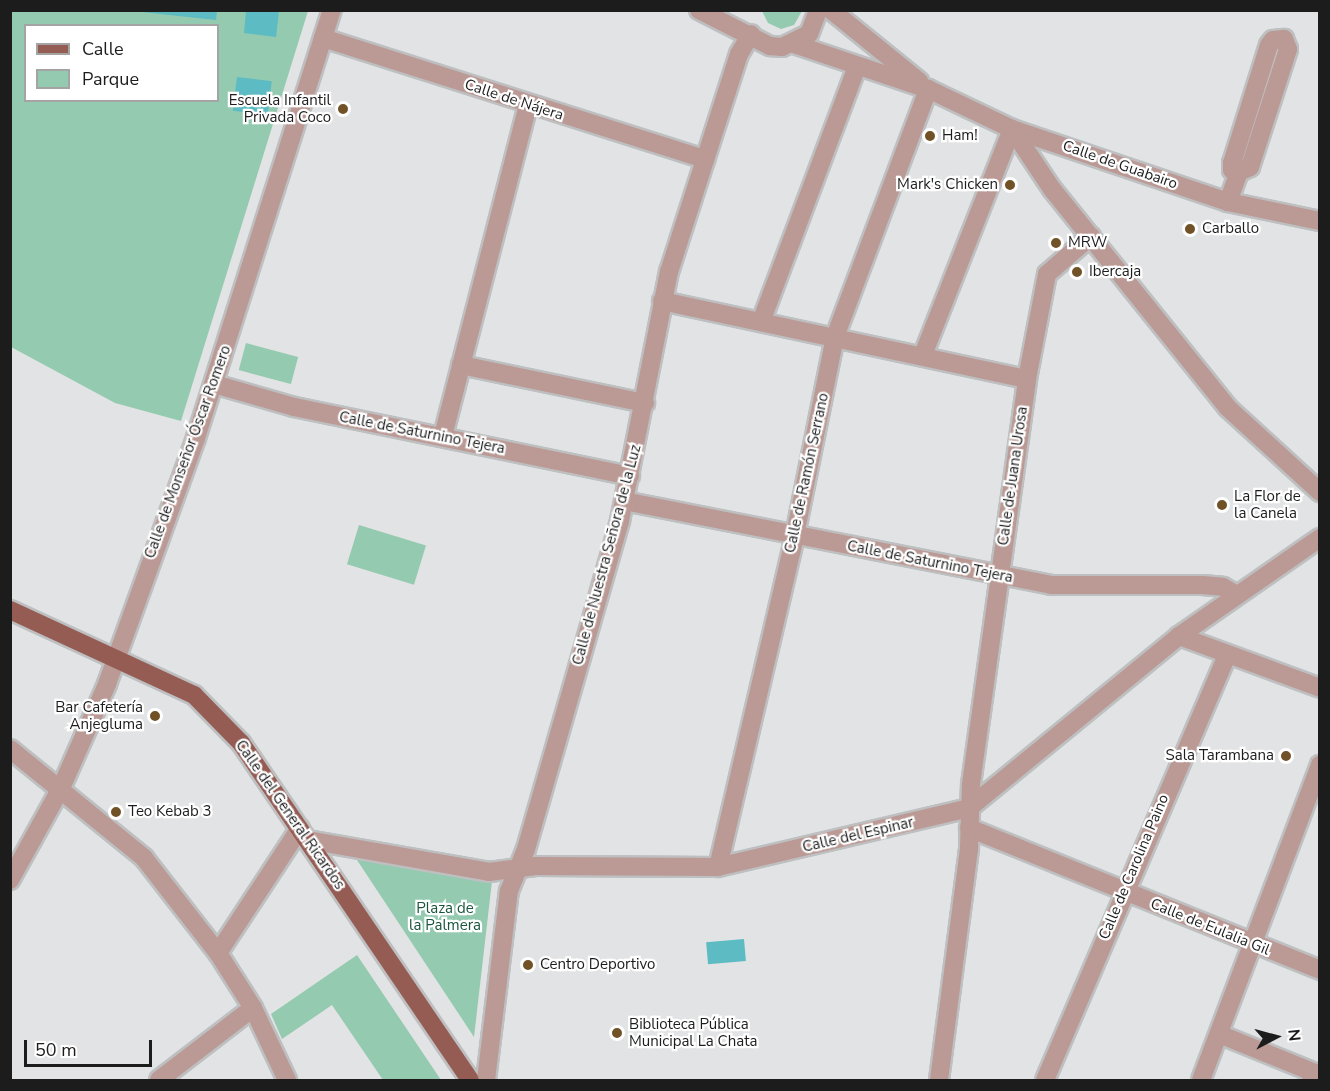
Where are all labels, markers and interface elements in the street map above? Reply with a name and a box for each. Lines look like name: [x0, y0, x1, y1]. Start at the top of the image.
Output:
legend: [24, 24, 219, 102]
text: Calle: [82, 37, 124, 61]
text: Parque: [82, 67, 139, 91]
street label: Calle de Nájera: [462, 76, 566, 124]
place label: Escuela Infantil Privada Coco: [229, 91, 331, 126]
marker: Escuela Infantil Privada Coco: [336, 102, 350, 116]
place label: Ham!: [942, 127, 978, 145]
marker: Ham!: [923, 129, 937, 143]
street label: Calle de Guabairo: [1060, 137, 1180, 193]
place label: Mark's Chicken: [897, 176, 998, 194]
marker: Mark's Chicken: [1003, 178, 1017, 192]
place label: Carballo: [1202, 220, 1259, 238]
marker: Carballo: [1183, 222, 1197, 236]
place label: MRW: [1068, 234, 1107, 252]
marker: MRW: [1049, 236, 1063, 250]
place label: Ibercaja: [1089, 263, 1141, 281]
marker: Ibercaja: [1070, 265, 1084, 279]
street label: Calle de Monseñor Óscar Romero: [141, 343, 235, 561]
street label: Calle de Ramón Serrano: [781, 391, 833, 555]
street label: Calle de Juana Urosa: [994, 405, 1032, 547]
street label: Calle de Saturnino Tejera: [338, 408, 506, 458]
street label: Calle de Nuestra Señora de la Luz: [569, 443, 645, 667]
place label: La Flor de la Canela: [1234, 487, 1301, 522]
marker: La Flor de la Canela: [1215, 498, 1229, 512]
street label: Calle de Saturnino Tejera: [846, 537, 1014, 587]
place label: Bar Cafetería Anjegluma: [55, 698, 143, 733]
marker: Bar Cafetería Anjegluma: [148, 709, 162, 723]
street label: Calle del General Ricardos: [231, 737, 349, 893]
place label: Sala Tarambana: [1165, 747, 1274, 765]
marker: Sala Tarambana: [1279, 749, 1293, 763]
street label: Calle de Carolina Paino: [1095, 792, 1173, 942]
place label: Teo Kebab 3: [128, 803, 212, 821]
marker: Teo Kebab 3: [109, 805, 123, 819]
street label: Calle del Espinar: [801, 813, 915, 857]
street label: Calle de Eulalia Gil: [1148, 895, 1272, 959]
park label: Plaza de la Palmera: [409, 899, 481, 934]
place label: Centro Deportivo: [540, 956, 655, 974]
marker: Centro Deportivo: [521, 958, 535, 972]
north arrow: [1246, 1007, 1306, 1067]
place label: Biblioteca Pública Municipal La Chata: [629, 1015, 757, 1050]
marker: Biblioteca Pública Municipal La Chata: [610, 1026, 624, 1040]
scale bar: [27, 1028, 154, 1066]
text: N: [1282, 1028, 1305, 1042]
text: 50 m: [35, 1038, 77, 1062]

